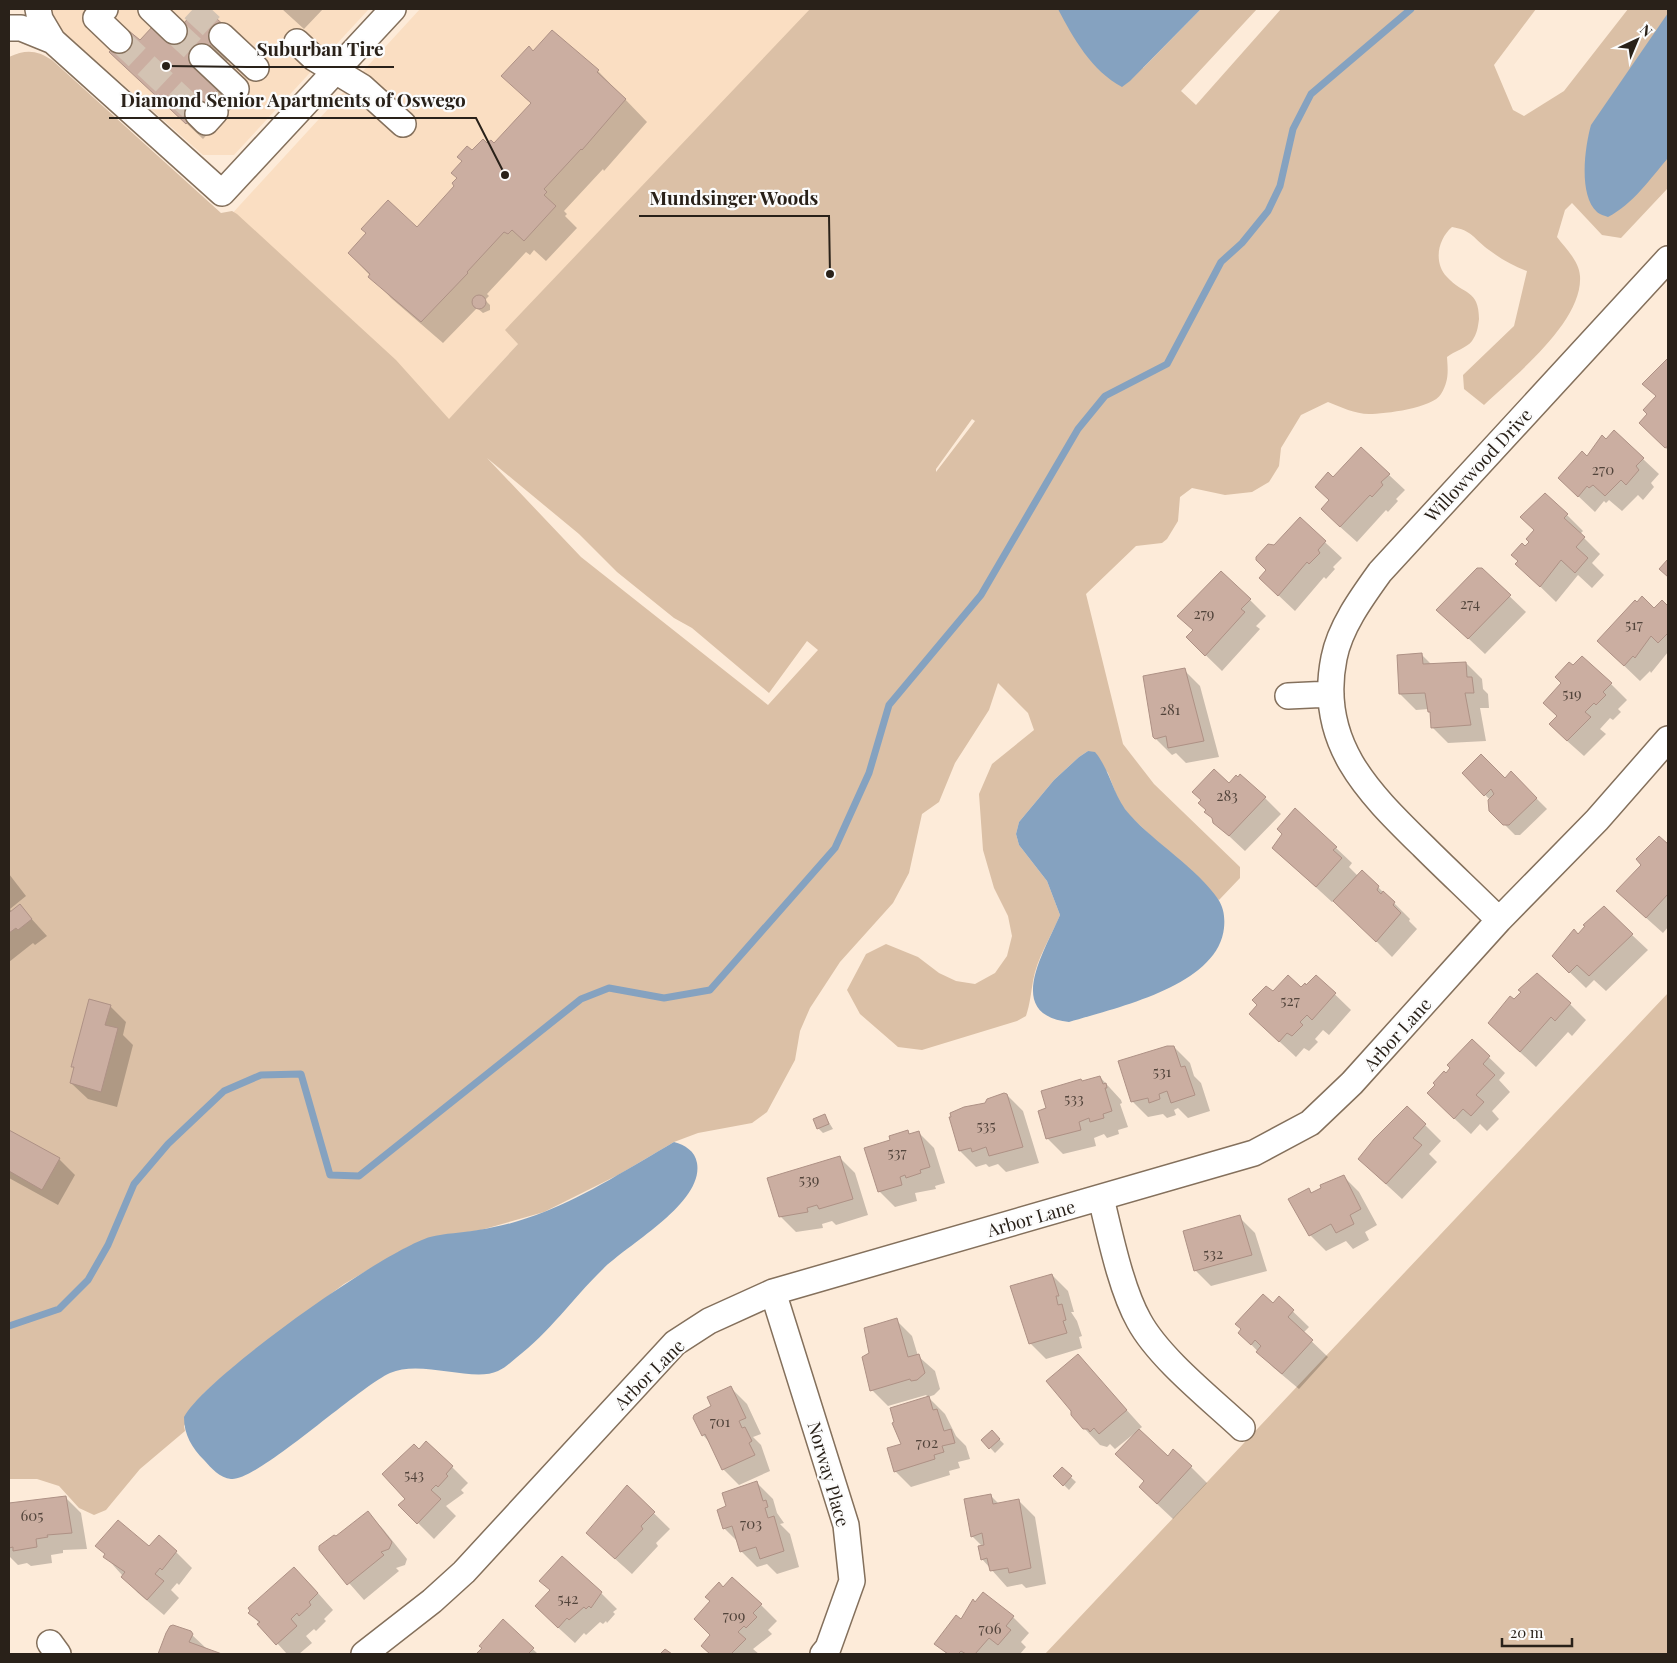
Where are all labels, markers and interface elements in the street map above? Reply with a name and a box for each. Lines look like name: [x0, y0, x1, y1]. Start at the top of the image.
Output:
north arrow: [1612, 15, 1662, 65]
text: N: [1636, 20, 1657, 41]
callout: Suburban Tire: [247, 33, 394, 67]
text: Suburban Tire: [256, 35, 384, 61]
callout: Diamond Senior Apartments of Oswego: [109, 84, 476, 118]
text: Diamond Senior Apartments of Oswego: [120, 86, 466, 112]
callout: Mundsinger Woods: [639, 182, 829, 216]
text: Mundsinger Woods: [650, 184, 819, 210]
street label: Willowwood Drive: [1418, 403, 1537, 528]
house number: 270: [1592, 459, 1614, 479]
house number: 274: [1460, 593, 1480, 613]
house number: 279: [1194, 603, 1214, 623]
house number: 517: [1625, 614, 1643, 634]
house number: 519: [1562, 683, 1582, 703]
house number: 281: [1160, 699, 1181, 719]
house number: 283: [1216, 785, 1238, 805]
house number: 527: [1280, 990, 1300, 1010]
street label: Arbor Lane: [1357, 992, 1436, 1076]
house number: 531: [1153, 1061, 1172, 1081]
house number: 533: [1064, 1088, 1084, 1108]
house number: 535: [976, 1115, 996, 1135]
house number: 537: [887, 1142, 907, 1162]
house number: 539: [799, 1169, 819, 1189]
street label: Arbor Lane: [983, 1194, 1078, 1242]
house number: 532: [1203, 1243, 1223, 1263]
street label: Arbor Lane: [608, 1334, 689, 1415]
house number: 701: [710, 1411, 731, 1431]
street label: Norway Place: [803, 1419, 855, 1529]
house number: 702: [916, 1432, 938, 1452]
house number: 543: [404, 1464, 424, 1484]
house number: 605: [21, 1505, 43, 1525]
house number: 703: [740, 1513, 762, 1533]
house number: 542: [558, 1588, 578, 1608]
house number: 709: [723, 1605, 745, 1625]
scale bar: [1502, 1616, 1572, 1648]
house number: 706: [979, 1618, 1002, 1638]
text: 20 m: [1510, 1622, 1544, 1642]

